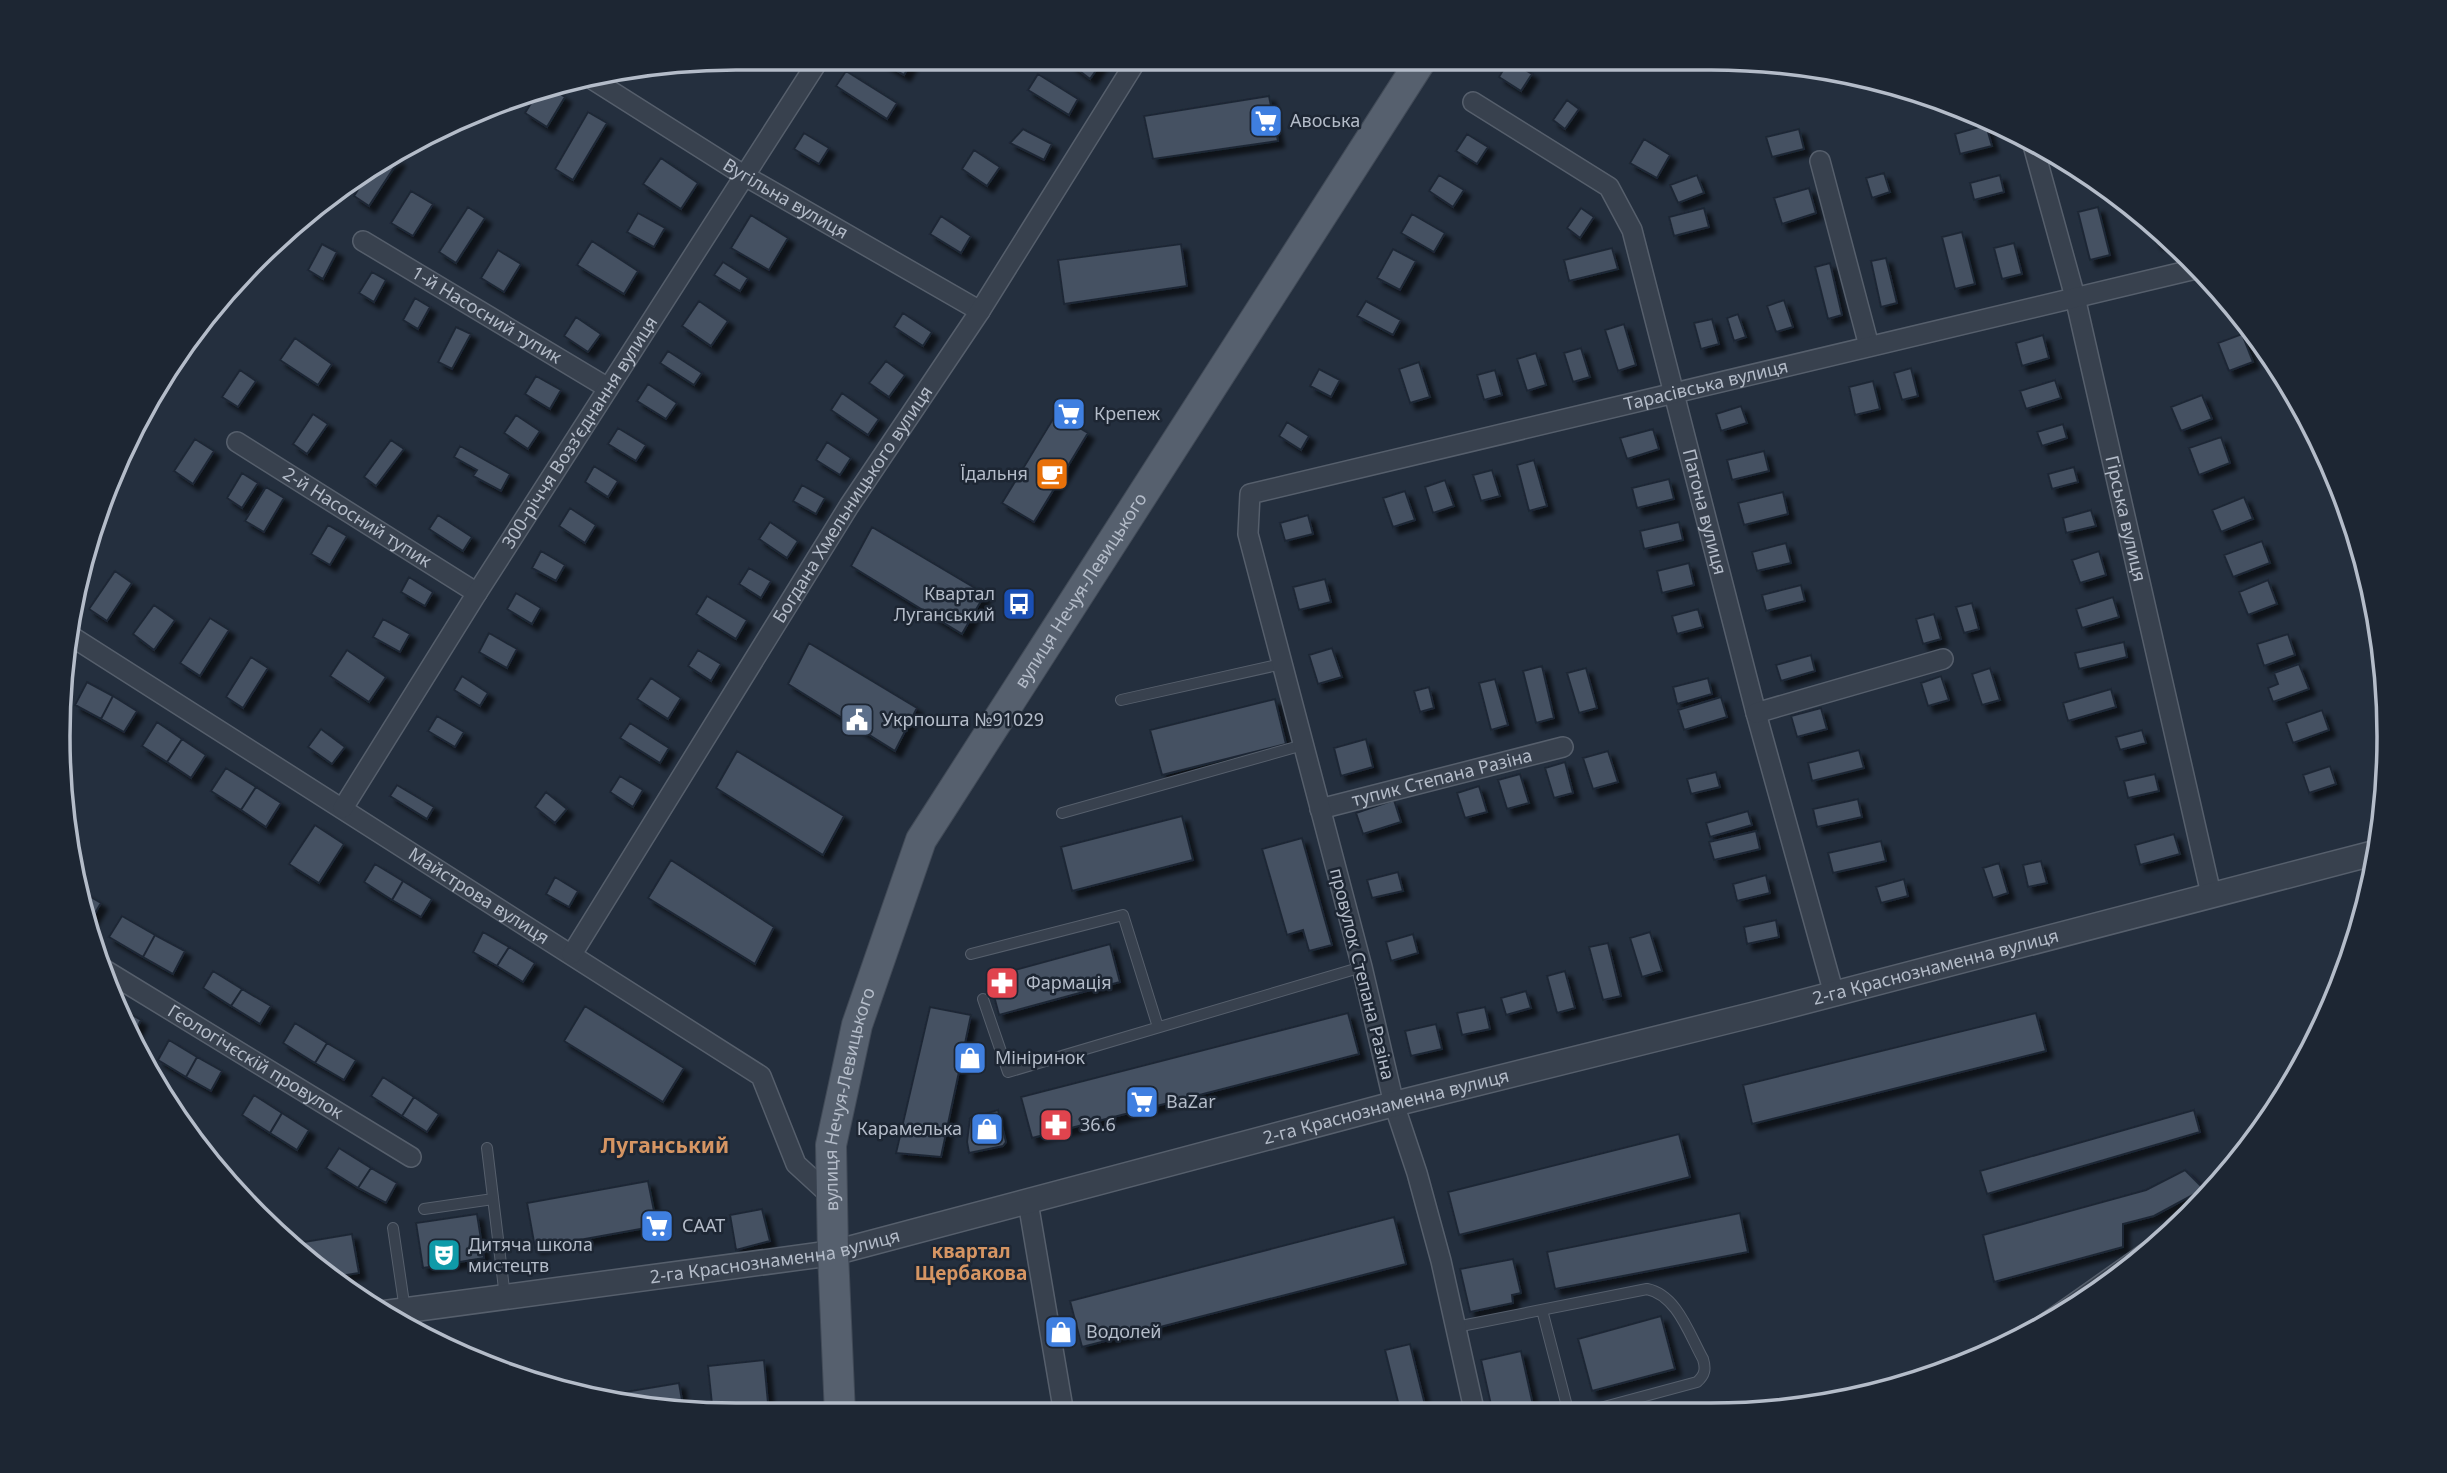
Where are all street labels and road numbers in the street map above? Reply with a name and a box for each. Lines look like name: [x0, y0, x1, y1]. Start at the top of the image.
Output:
street label: Вугільна вулиця: [719, 152, 853, 244]
street label: 1-й Насосний тупик: [408, 260, 567, 369]
street label: 300-річчя Возз’єднання вулиця: [496, 311, 662, 553]
street label: Тарасівська вулиця: [1621, 353, 1790, 416]
street label: Богдана Хмельницького вулиця: [767, 381, 937, 627]
street label: Патона вулиця: [1678, 446, 1733, 577]
street label: Гірська вулиця: [2100, 453, 2152, 584]
street label: 2-й Насосний тупик: [279, 461, 437, 573]
street label: вулиця Нечуя-Левицького: [1009, 488, 1152, 692]
street label: тупик Степана Разіна: [1349, 742, 1535, 811]
street label: Майстрова вулиця: [404, 841, 554, 949]
street label: провулок Степана Разіна: [1325, 865, 1401, 1082]
street label: 2-га Краснознаменна вулиця: [1810, 923, 2061, 1010]
street label: вулиця Нечуя-Левицького: [818, 984, 880, 1211]
street label: Гєологічєскій провулок: [164, 998, 348, 1124]
street label: 2-га Краснознаменна вулиця: [1260, 1063, 1511, 1149]
street label: 2-га Краснознаменна вулиця: [648, 1223, 902, 1288]

